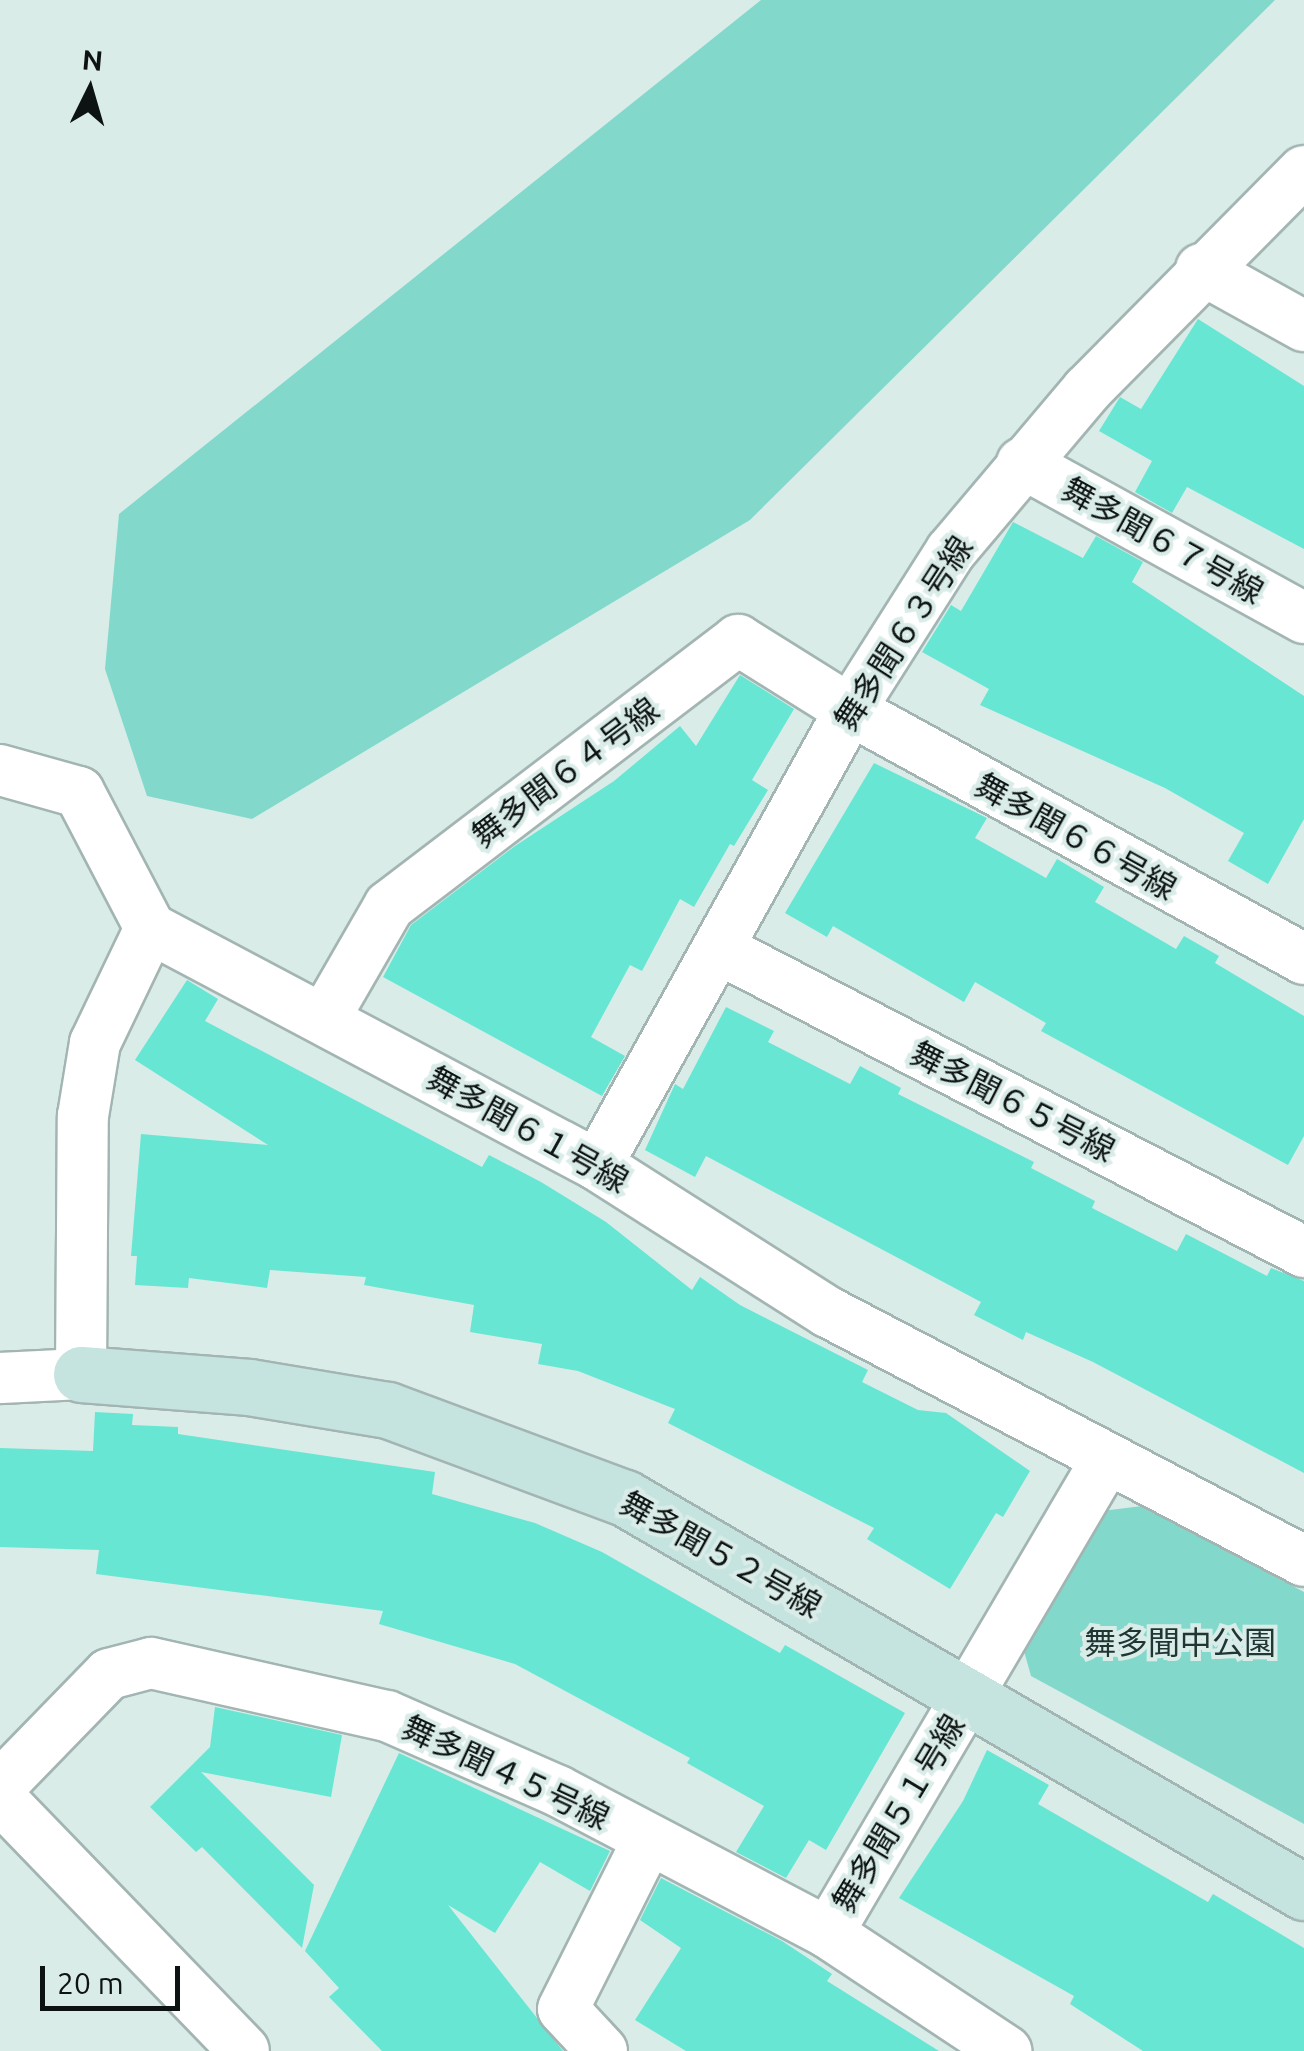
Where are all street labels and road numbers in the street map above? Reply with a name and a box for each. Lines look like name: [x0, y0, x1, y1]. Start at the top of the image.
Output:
street label: 舞多聞６７号線: [1056, 469, 1270, 611]
street label: 舞多聞６３号線: [826, 529, 980, 737]
street label: 舞多聞６４号線: [464, 689, 666, 855]
street label: 舞多聞６６号線: [969, 765, 1183, 907]
street label: 舞多聞６５号線: [904, 1033, 1122, 1169]
street label: 舞多聞６１号線: [421, 1058, 635, 1200]
street label: 舞多聞５２号線: [614, 1483, 828, 1625]
street label: 舞多聞４５号線: [396, 1707, 616, 1837]
street label: 舞多聞５１号線: [824, 1707, 972, 1919]

